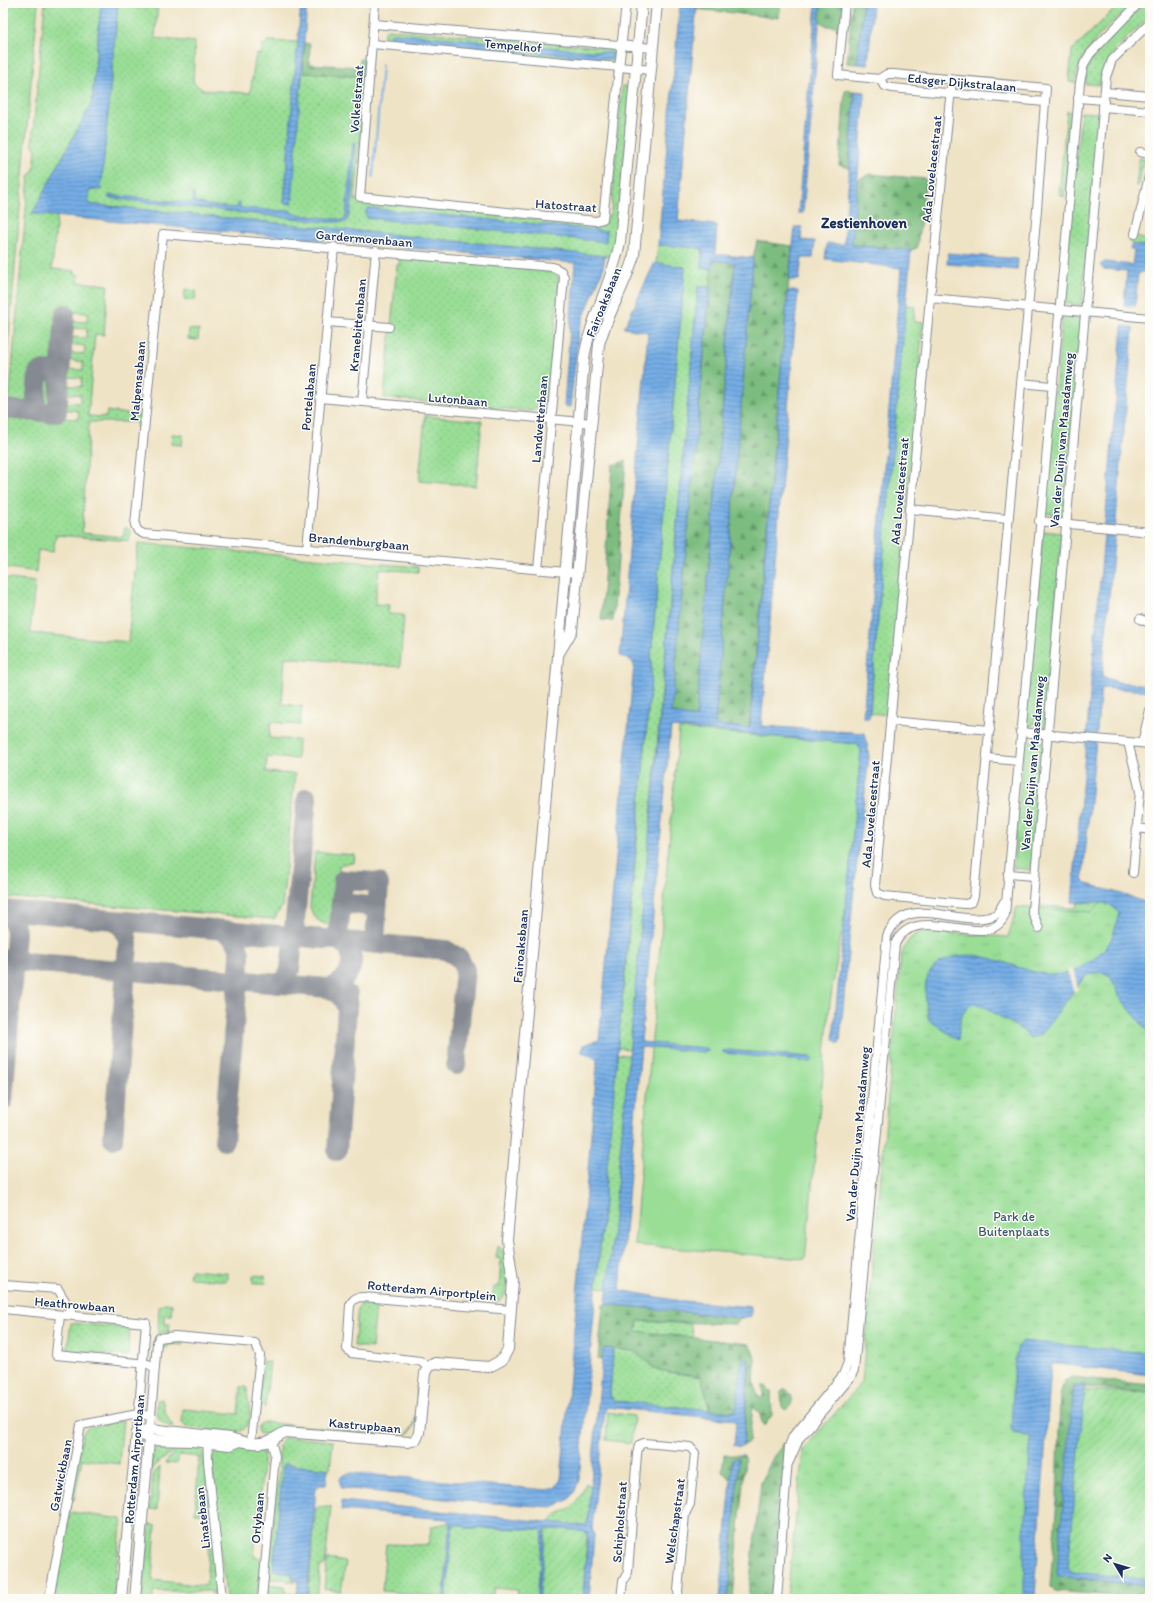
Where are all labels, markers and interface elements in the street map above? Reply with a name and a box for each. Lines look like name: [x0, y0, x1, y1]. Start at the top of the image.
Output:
street label: Tempelhof: [483, 36, 543, 56]
street label: Volkelstraat: [347, 64, 366, 134]
street label: Edsger Dijkstralaan: [907, 70, 1017, 95]
street label: Ada Lovelacestraat: [918, 115, 945, 223]
street label: Hatostraat: [535, 196, 597, 215]
district label: Zestienhoven: [821, 214, 907, 232]
street label: Gardermoenbaan: [315, 227, 414, 250]
street label: Fairoaksbaan: [583, 265, 624, 339]
street label: Kranebittenbaan: [346, 277, 369, 372]
street label: Malpensabaan: [127, 340, 149, 422]
street label: Van der Duijn van Maasdamweg: [1046, 351, 1077, 528]
street label: Portelabaan: [298, 363, 319, 431]
street label: Landvetterbaan: [528, 374, 551, 463]
street label: Lutonbaan: [428, 389, 489, 410]
street label: Ada Lovelacestraat: [887, 437, 912, 545]
street label: Brandenburgbaan: [308, 530, 411, 553]
street label: Van der Duijn van Maasdamweg: [1017, 674, 1048, 851]
street label: Ada Lovelacestraat: [858, 760, 883, 868]
street label: Fairoaksbaan: [510, 908, 531, 984]
street label: Van der Duijn van Maasdamweg: [842, 1045, 873, 1222]
park label: Park de Buitenplaats: [978, 1209, 1050, 1239]
street label: Rotterdam Airportplein: [367, 1277, 498, 1304]
street label: Heathrowbaan: [34, 1293, 117, 1316]
street label: Rotterdam Airportbaan: [121, 1393, 148, 1525]
street label: Kastrupbaan: [328, 1415, 402, 1436]
street label: Gatwickbaan: [46, 1437, 75, 1512]
street label: Welschapstraat: [661, 1477, 688, 1565]
street label: Schipholstraat: [609, 1481, 630, 1563]
street label: Linatebaan: [192, 1486, 213, 1550]
street label: Orlybaan: [248, 1492, 267, 1544]
north arrow: [1095, 1544, 1135, 1584]
text: N: [1100, 1551, 1115, 1565]

